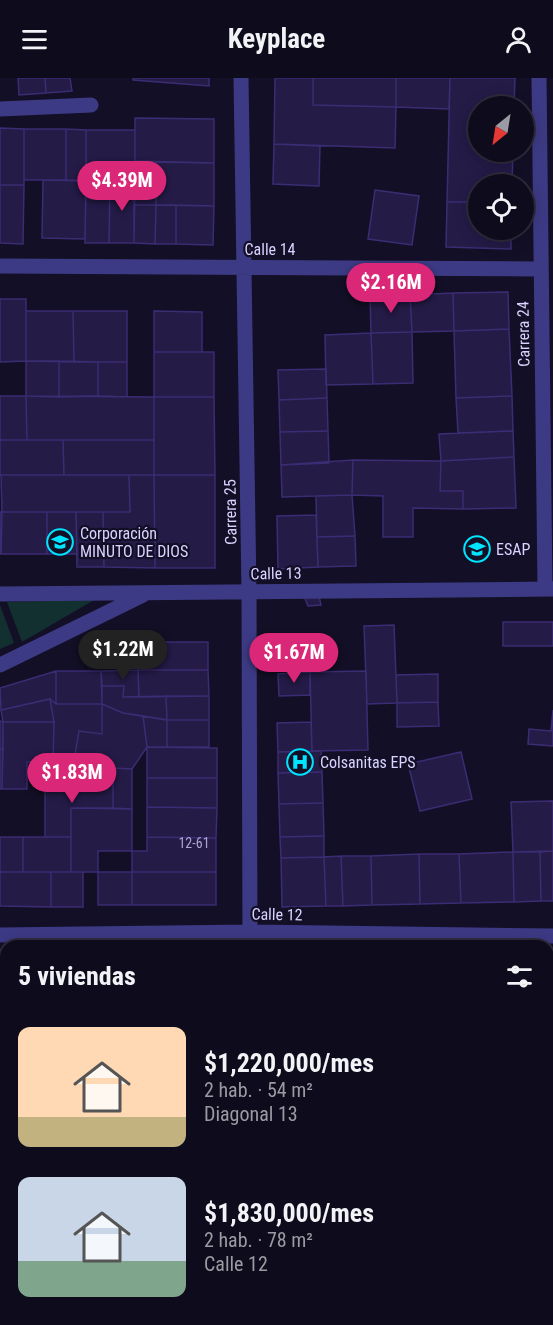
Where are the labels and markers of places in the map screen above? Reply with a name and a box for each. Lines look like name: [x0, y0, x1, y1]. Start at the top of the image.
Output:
pin: $4.39M: [73, 161, 171, 212]
pin: $2.16M: [342, 263, 440, 314]
place label: Corporación MINUTO DE DIOS: [80, 524, 188, 561]
school or university icon: Corporación MINUTO DE DIOS: [45, 527, 75, 557]
school or university icon: ESAP: [462, 534, 492, 564]
place label: ESAP: [496, 540, 530, 559]
pin: $1.22M: [74, 630, 172, 681]
pin: $1.67M: [245, 633, 343, 684]
hospital icon: Colsanitas EPS: [285, 747, 315, 777]
pin: $1.83M: [23, 753, 121, 804]
place label: Colsanitas EPS: [320, 753, 416, 772]

